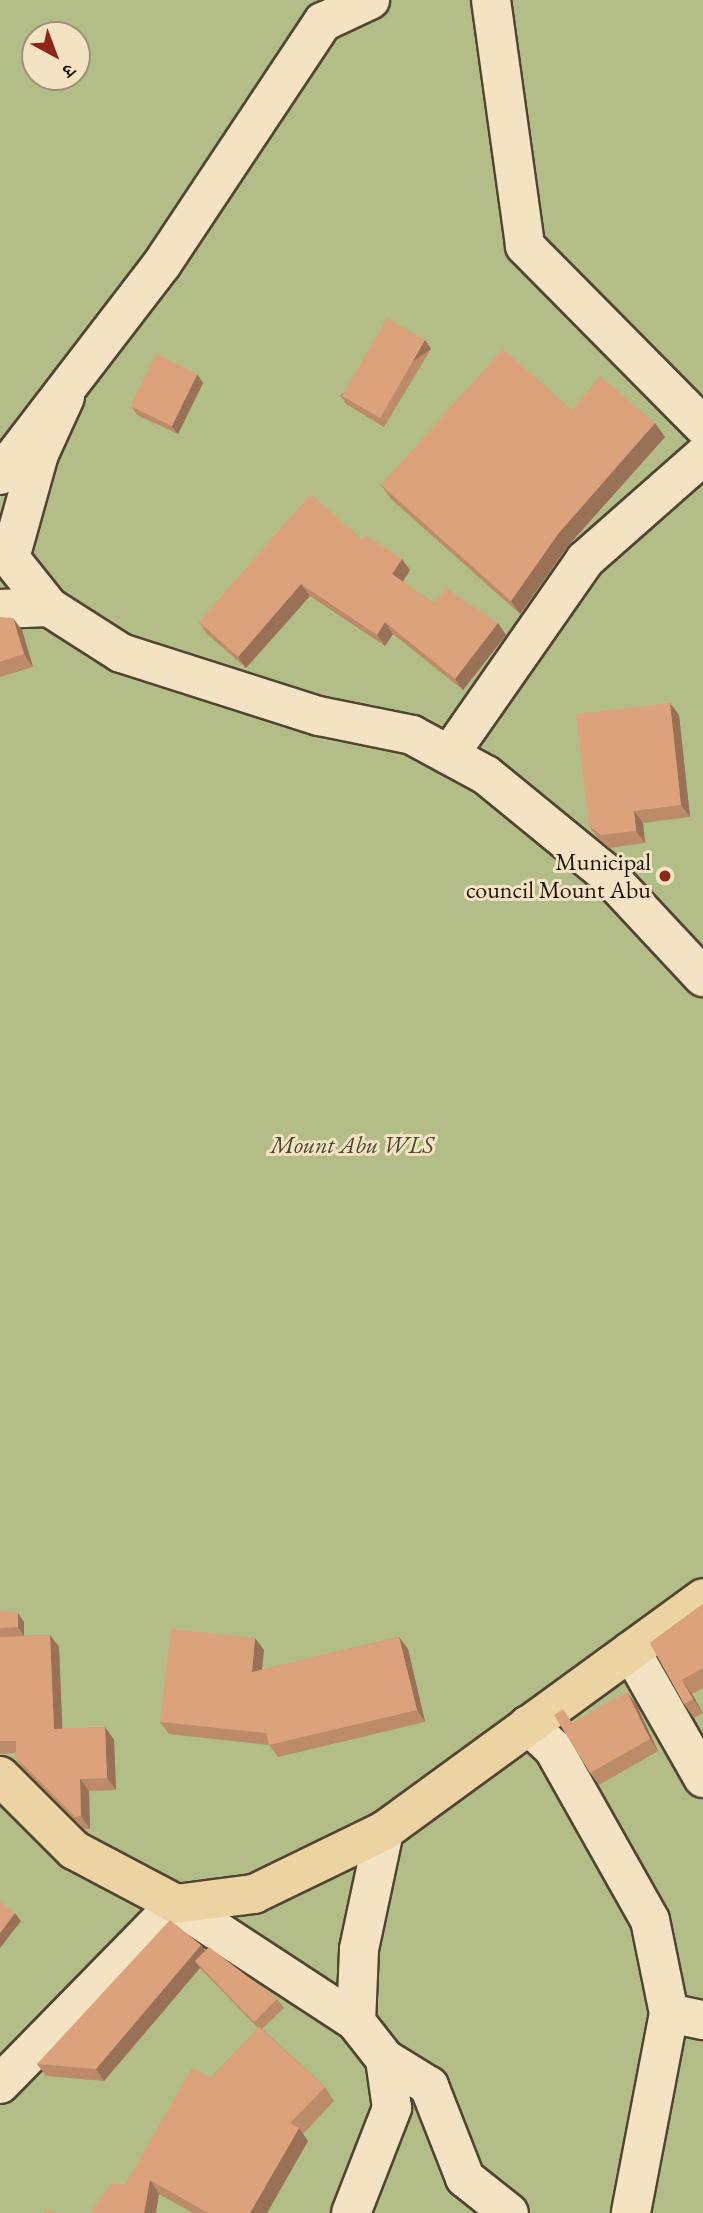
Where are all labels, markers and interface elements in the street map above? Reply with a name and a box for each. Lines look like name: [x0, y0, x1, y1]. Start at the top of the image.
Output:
north arrow: [21, 21, 91, 91]
text: उ: [57, 58, 81, 83]
place label: Municipal council Mount Abu: [466, 848, 651, 904]
marker: Municipal council Mount Abu: [657, 868, 673, 884]
park label: Mount Abu WLS: [270, 1131, 434, 1159]

